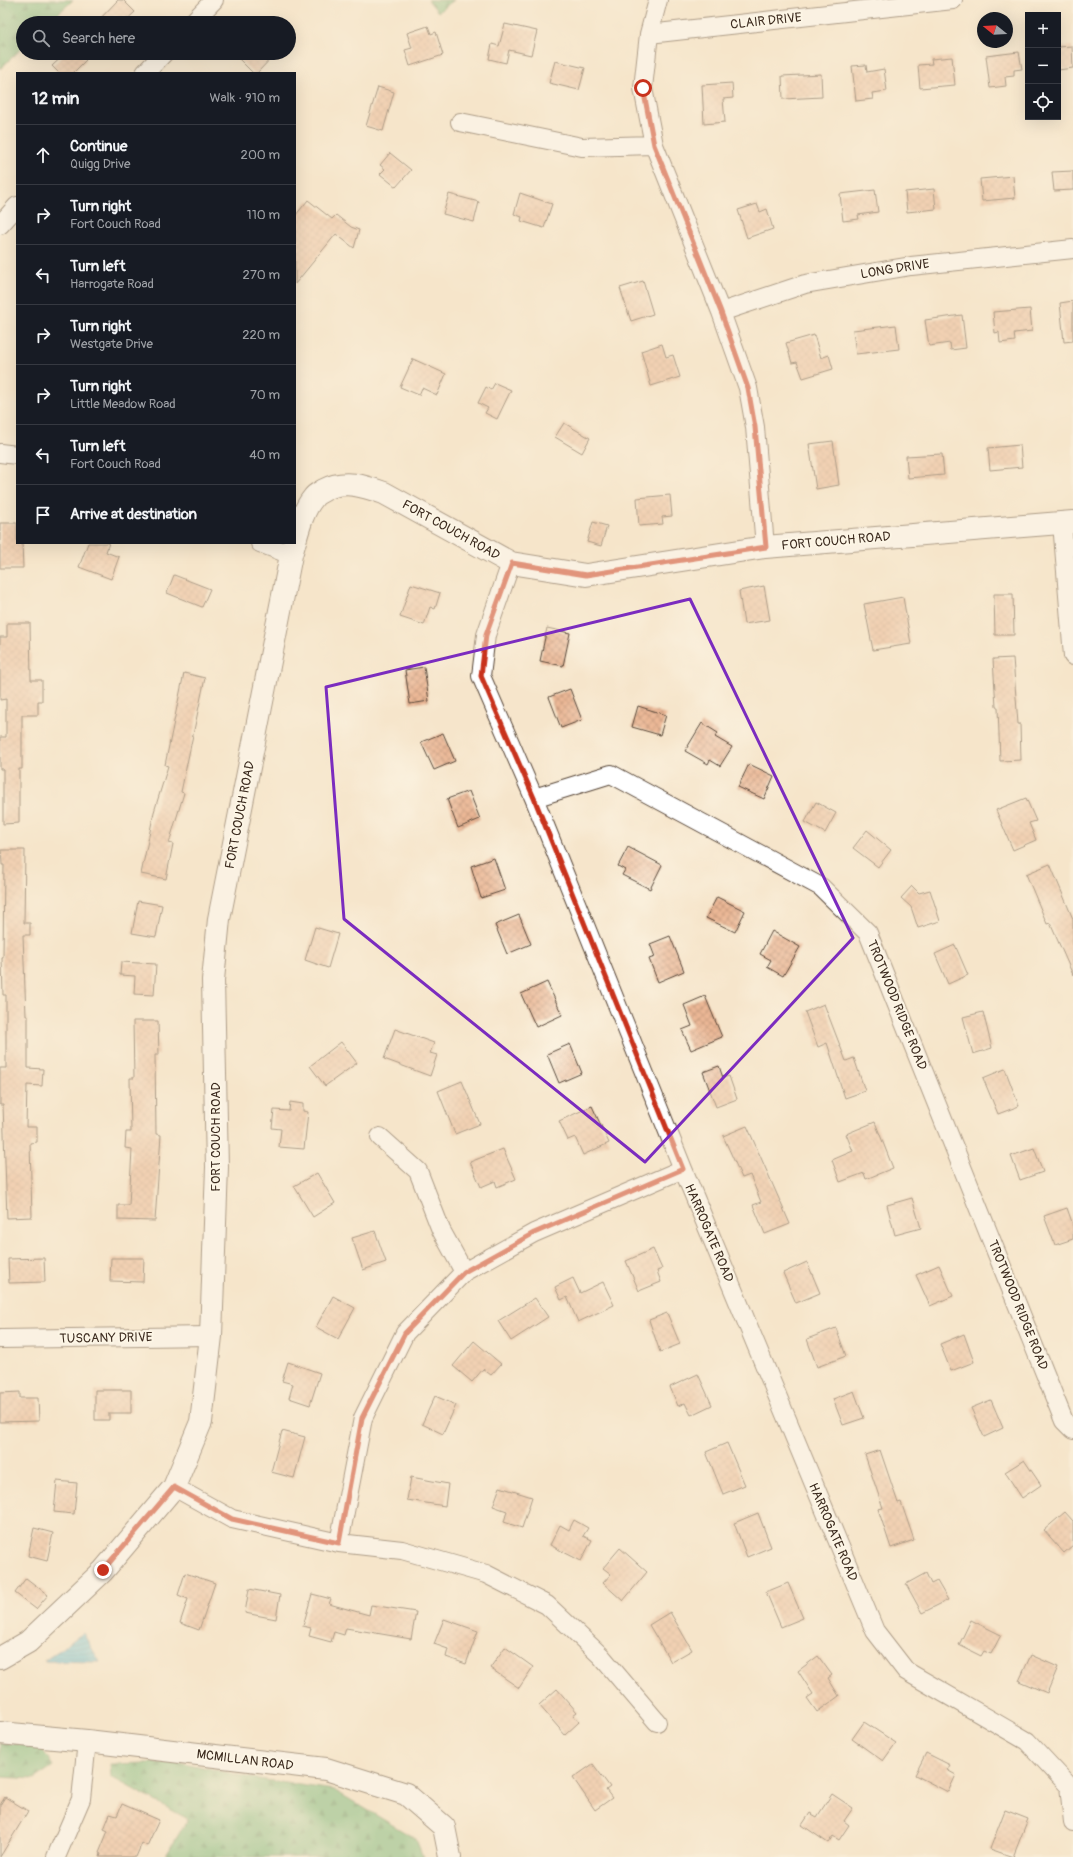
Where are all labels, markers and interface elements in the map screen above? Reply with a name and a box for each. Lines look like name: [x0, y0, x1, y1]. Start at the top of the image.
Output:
street label: CLAIR DRIVE: [730, 9, 803, 33]
north arrow: [977, 12, 1013, 48]
map controls: [1025, 12, 1061, 120]
button: +: [1025, 12, 1061, 48]
search box: [16, 16, 296, 60]
icon: search: [30, 27, 52, 49]
text: Search here: [62, 29, 135, 48]
button: −: [1025, 48, 1061, 84]
route start: [634, 79, 652, 97]
button: locate: [1025, 84, 1061, 120]
text: 12 min: [32, 88, 79, 109]
text: Walk · 910 m: [209, 90, 280, 106]
text: Continue: [70, 137, 128, 156]
icon: ahead: [32, 144, 54, 166]
text: 200 m: [241, 147, 280, 163]
text: Quigg Drive: [70, 156, 130, 172]
text: Turn right: [70, 197, 131, 216]
icon: right: [32, 204, 54, 226]
text: 110 m: [247, 207, 280, 223]
text: Fort Couch Road: [70, 216, 161, 232]
street label: LONG DRIVE: [859, 256, 931, 282]
text: Turn left: [70, 257, 126, 276]
icon: left: [32, 264, 54, 286]
text: 270 m: [243, 267, 280, 283]
text: Harrogate Road: [70, 276, 154, 292]
text: Turn right: [70, 317, 131, 336]
icon: right: [32, 324, 54, 346]
text: 220 m: [242, 327, 280, 343]
text: Westgate Drive: [70, 336, 153, 352]
text: Turn right: [70, 377, 131, 396]
icon: right: [32, 384, 54, 406]
text: 70 m: [250, 387, 280, 403]
text: Little Meadow Road: [70, 396, 176, 412]
text: Turn left: [70, 437, 126, 456]
icon: left: [32, 444, 54, 466]
text: 40 m: [249, 447, 280, 463]
text: Fort Couch Road: [70, 456, 161, 472]
street label: FORT COUCH ROAD: [399, 496, 503, 564]
icon: arrive: [32, 504, 54, 526]
text: Arrive at destination: [70, 505, 197, 524]
street label: FORT COUCH ROAD: [781, 528, 891, 554]
street label: FORT COUCH ROAD: [222, 760, 258, 870]
street label: TROTWOOD RIDGE ROAD: [864, 938, 930, 1072]
street label: FORT COUCH ROAD: [208, 1082, 224, 1192]
street label: HARROGATE ROAD: [681, 1181, 737, 1285]
street label: TROTWOOD RIDGE ROAD: [985, 1238, 1051, 1372]
street label: TUSCANY DRIVE: [59, 1329, 153, 1347]
street label: HARROGATE ROAD: [805, 1480, 861, 1584]
route end: [94, 1561, 112, 1579]
street label: MCMILLAN ROAD: [196, 1746, 294, 1774]

